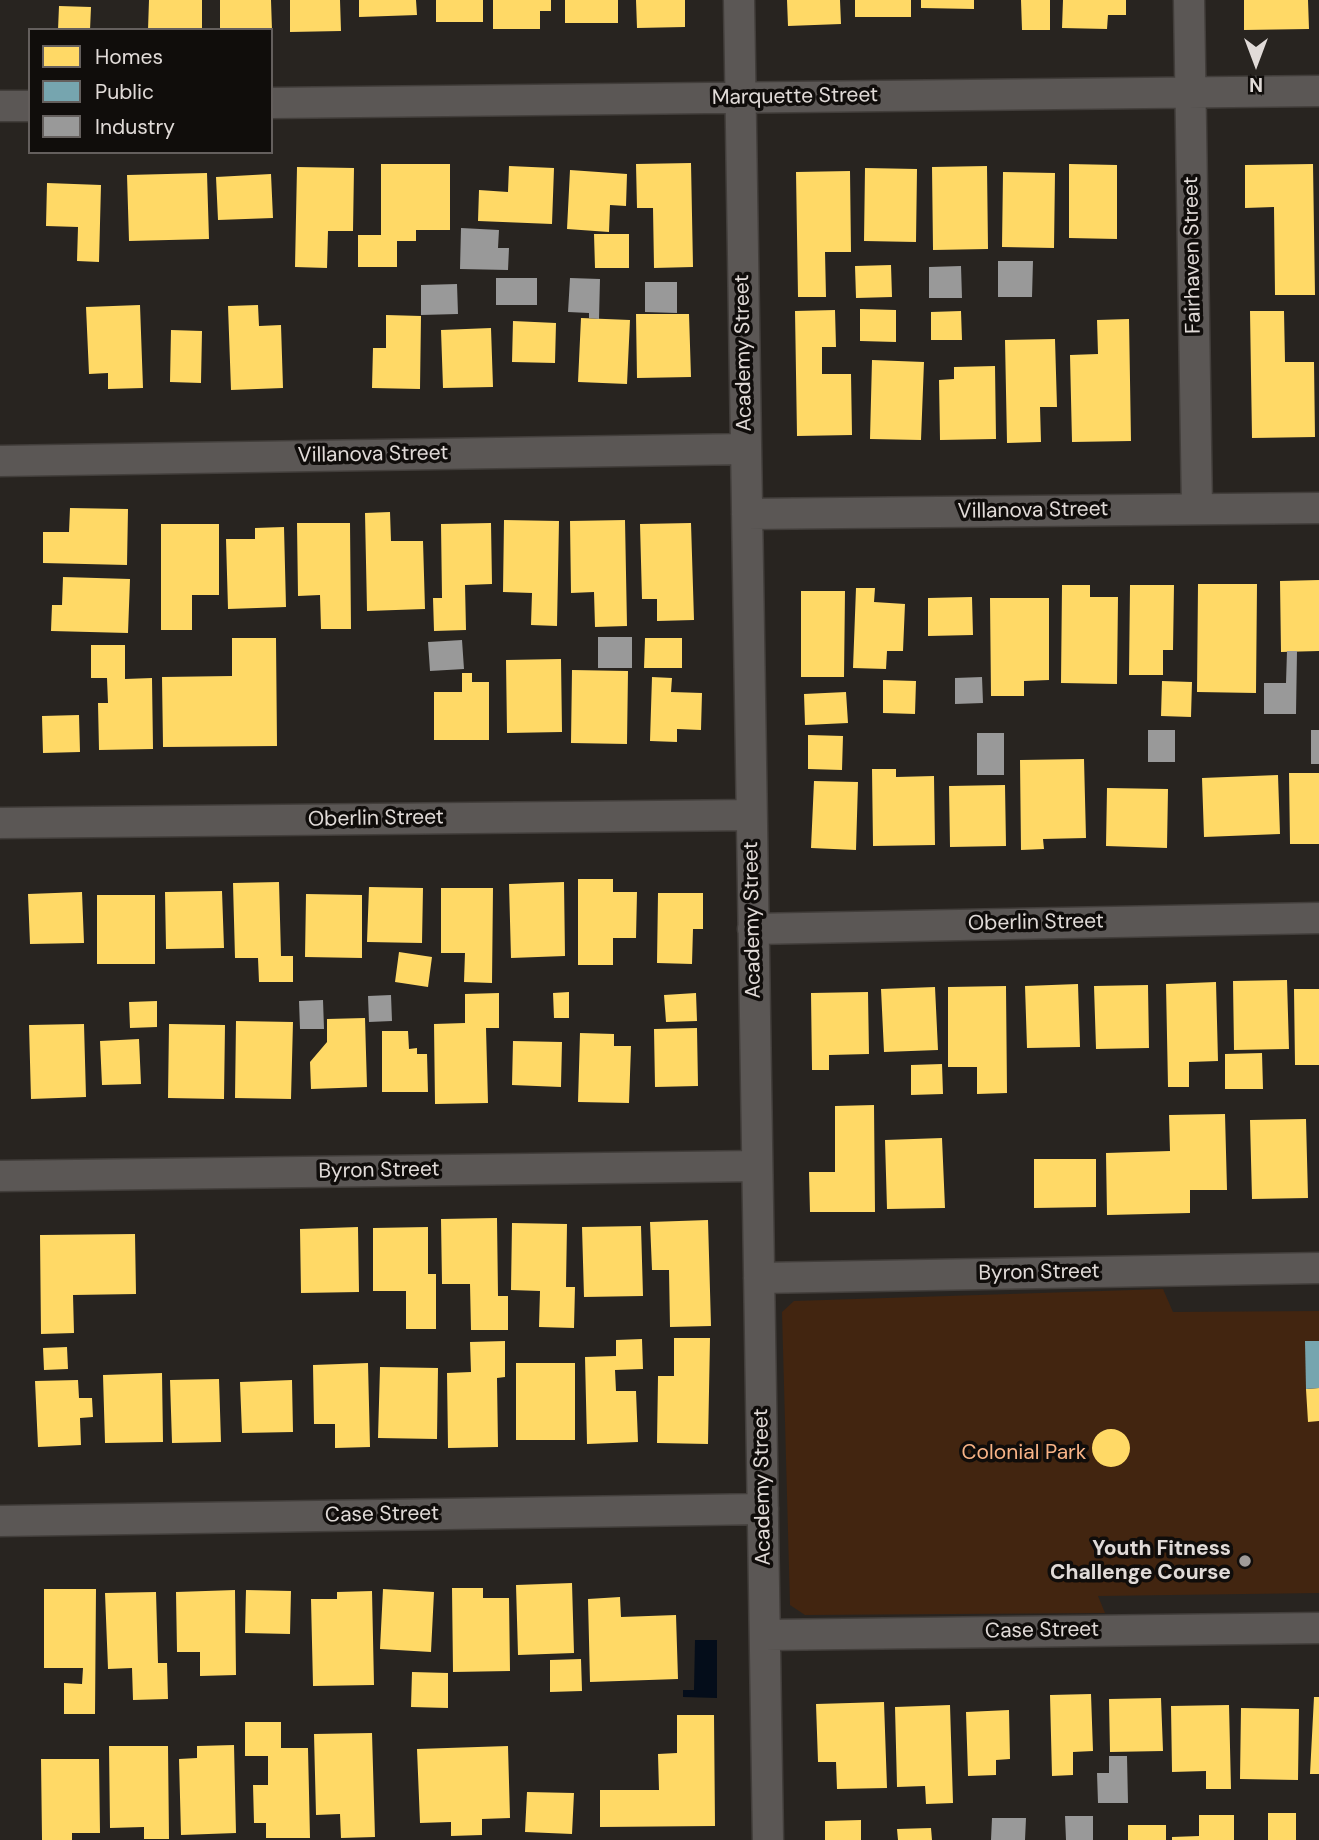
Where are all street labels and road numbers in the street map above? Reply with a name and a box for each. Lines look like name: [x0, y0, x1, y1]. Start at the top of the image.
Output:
street label: Marquette Street: [712, 83, 878, 111]
street label: Fairhaven Street: [1179, 176, 1207, 334]
street label: Academy Street: [730, 274, 758, 432]
street label: Villanova Street: [297, 441, 449, 469]
street label: Villanova Street: [957, 497, 1109, 525]
street label: Oberlin Street: [308, 805, 444, 833]
street label: Academy Street: [739, 841, 767, 999]
street label: Oberlin Street: [968, 909, 1104, 937]
street label: Byron Street: [318, 1157, 440, 1185]
street label: Byron Street: [978, 1259, 1100, 1287]
street label: Academy Street: [749, 1408, 777, 1566]
street label: Case Street: [325, 1501, 439, 1529]
street label: Case Street: [985, 1617, 1099, 1645]

